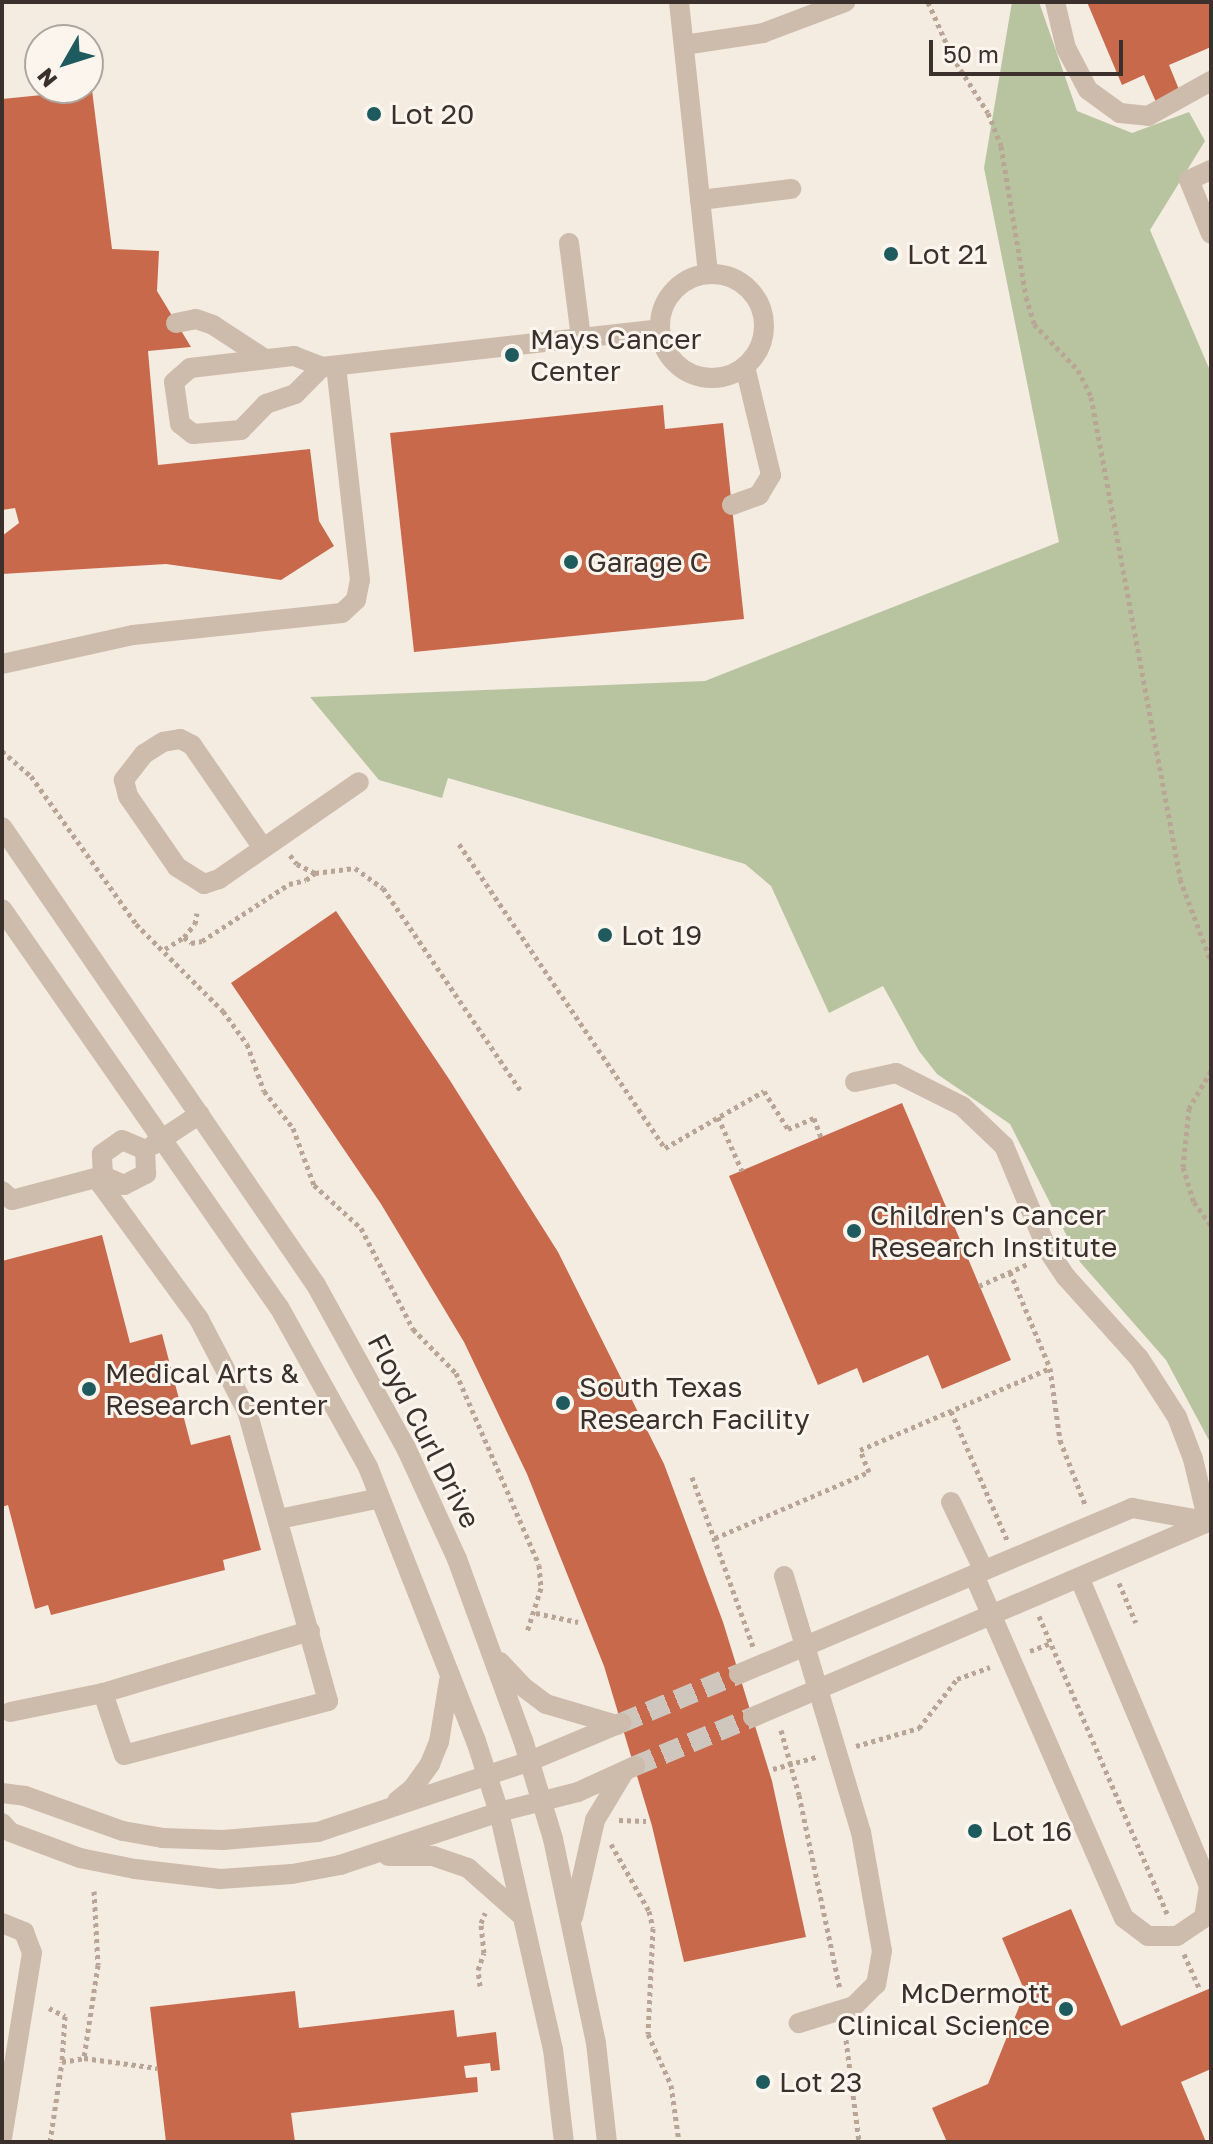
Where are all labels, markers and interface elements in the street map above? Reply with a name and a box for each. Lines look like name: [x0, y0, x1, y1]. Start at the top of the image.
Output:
north arrow: [24, 24, 104, 104]
scale bar: [933, 24, 1127, 74]
text: 50 m: [943, 39, 999, 68]
text: N: [31, 63, 62, 93]
place label: Lot 20: [390, 97, 474, 131]
marker: Lot 20: [365, 105, 383, 123]
place label: Lot 21: [907, 237, 987, 271]
marker: Lot 21: [882, 245, 900, 263]
place label: Mays Cancer Center: [530, 322, 701, 388]
marker: Mays Cancer Center: [501, 344, 523, 366]
place label: Garage C: [587, 545, 709, 579]
marker: Garage C: [562, 553, 580, 571]
place label: Lot 19: [621, 918, 702, 952]
marker: Lot 19: [596, 926, 614, 944]
place label: Children's Cancer Research Institute: [870, 1198, 1117, 1264]
marker: Children's Cancer Research Institute: [845, 1222, 863, 1240]
street label: Floyd Curl Drive: [361, 1328, 487, 1534]
place label: Medical Arts & Research Center: [105, 1356, 328, 1422]
place label: South Texas Research Facility: [579, 1370, 810, 1436]
marker: Medical Arts & Research Center: [80, 1380, 98, 1398]
marker: South Texas Research Facility: [554, 1394, 572, 1412]
place label: Lot 16: [991, 1814, 1072, 1848]
marker: Lot 16: [966, 1822, 984, 1840]
place label: McDermott Clinical Science: [837, 1976, 1050, 2042]
marker: McDermott Clinical Science: [1057, 2000, 1075, 2018]
place label: Lot 23: [779, 2065, 862, 2099]
marker: Lot 23: [754, 2073, 772, 2091]

